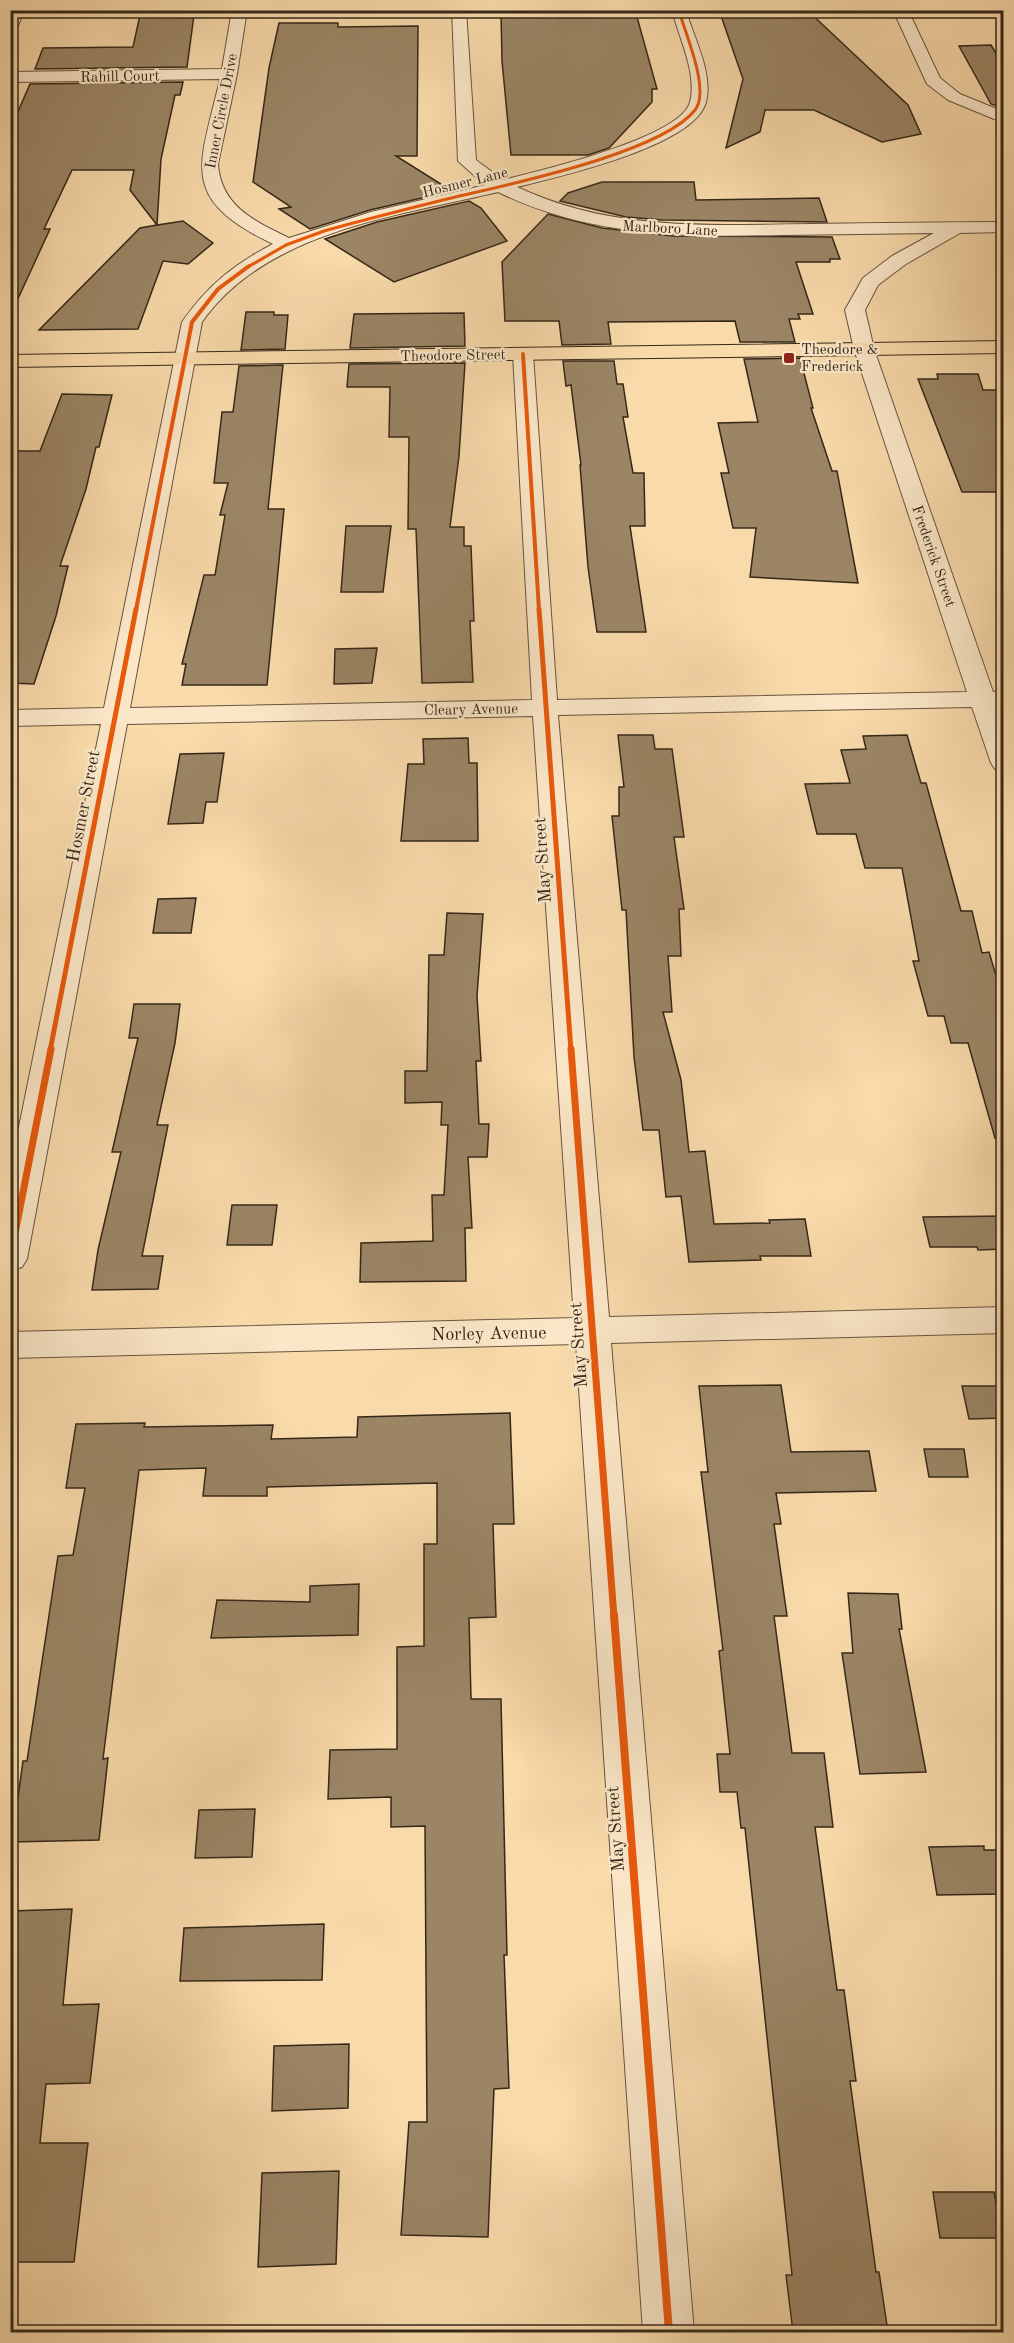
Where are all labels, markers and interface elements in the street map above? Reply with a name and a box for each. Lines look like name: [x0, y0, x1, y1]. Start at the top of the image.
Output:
street label: Inner Circle Drive: [204, 52, 241, 170]
street label: Rahill Court: [80, 69, 160, 86]
street label: Hosmer Lane: [421, 166, 510, 201]
street label: Marlboro Lane: [622, 220, 718, 239]
place label: Theodore & Frederick: [801, 343, 879, 375]
street label: Theodore Street: [400, 348, 506, 365]
marker: Theodore & Frederick: [782, 351, 796, 365]
street label: Frederick Street: [908, 504, 957, 609]
street label: Cleary Avenue: [424, 702, 518, 719]
street label: Hosmer Street: [64, 749, 104, 864]
street label: May Street: [531, 816, 555, 903]
street label: May Street: [567, 1301, 591, 1388]
street label: Norley Avenue: [431, 1324, 547, 1344]
street label: May Street: [604, 1785, 628, 1872]

